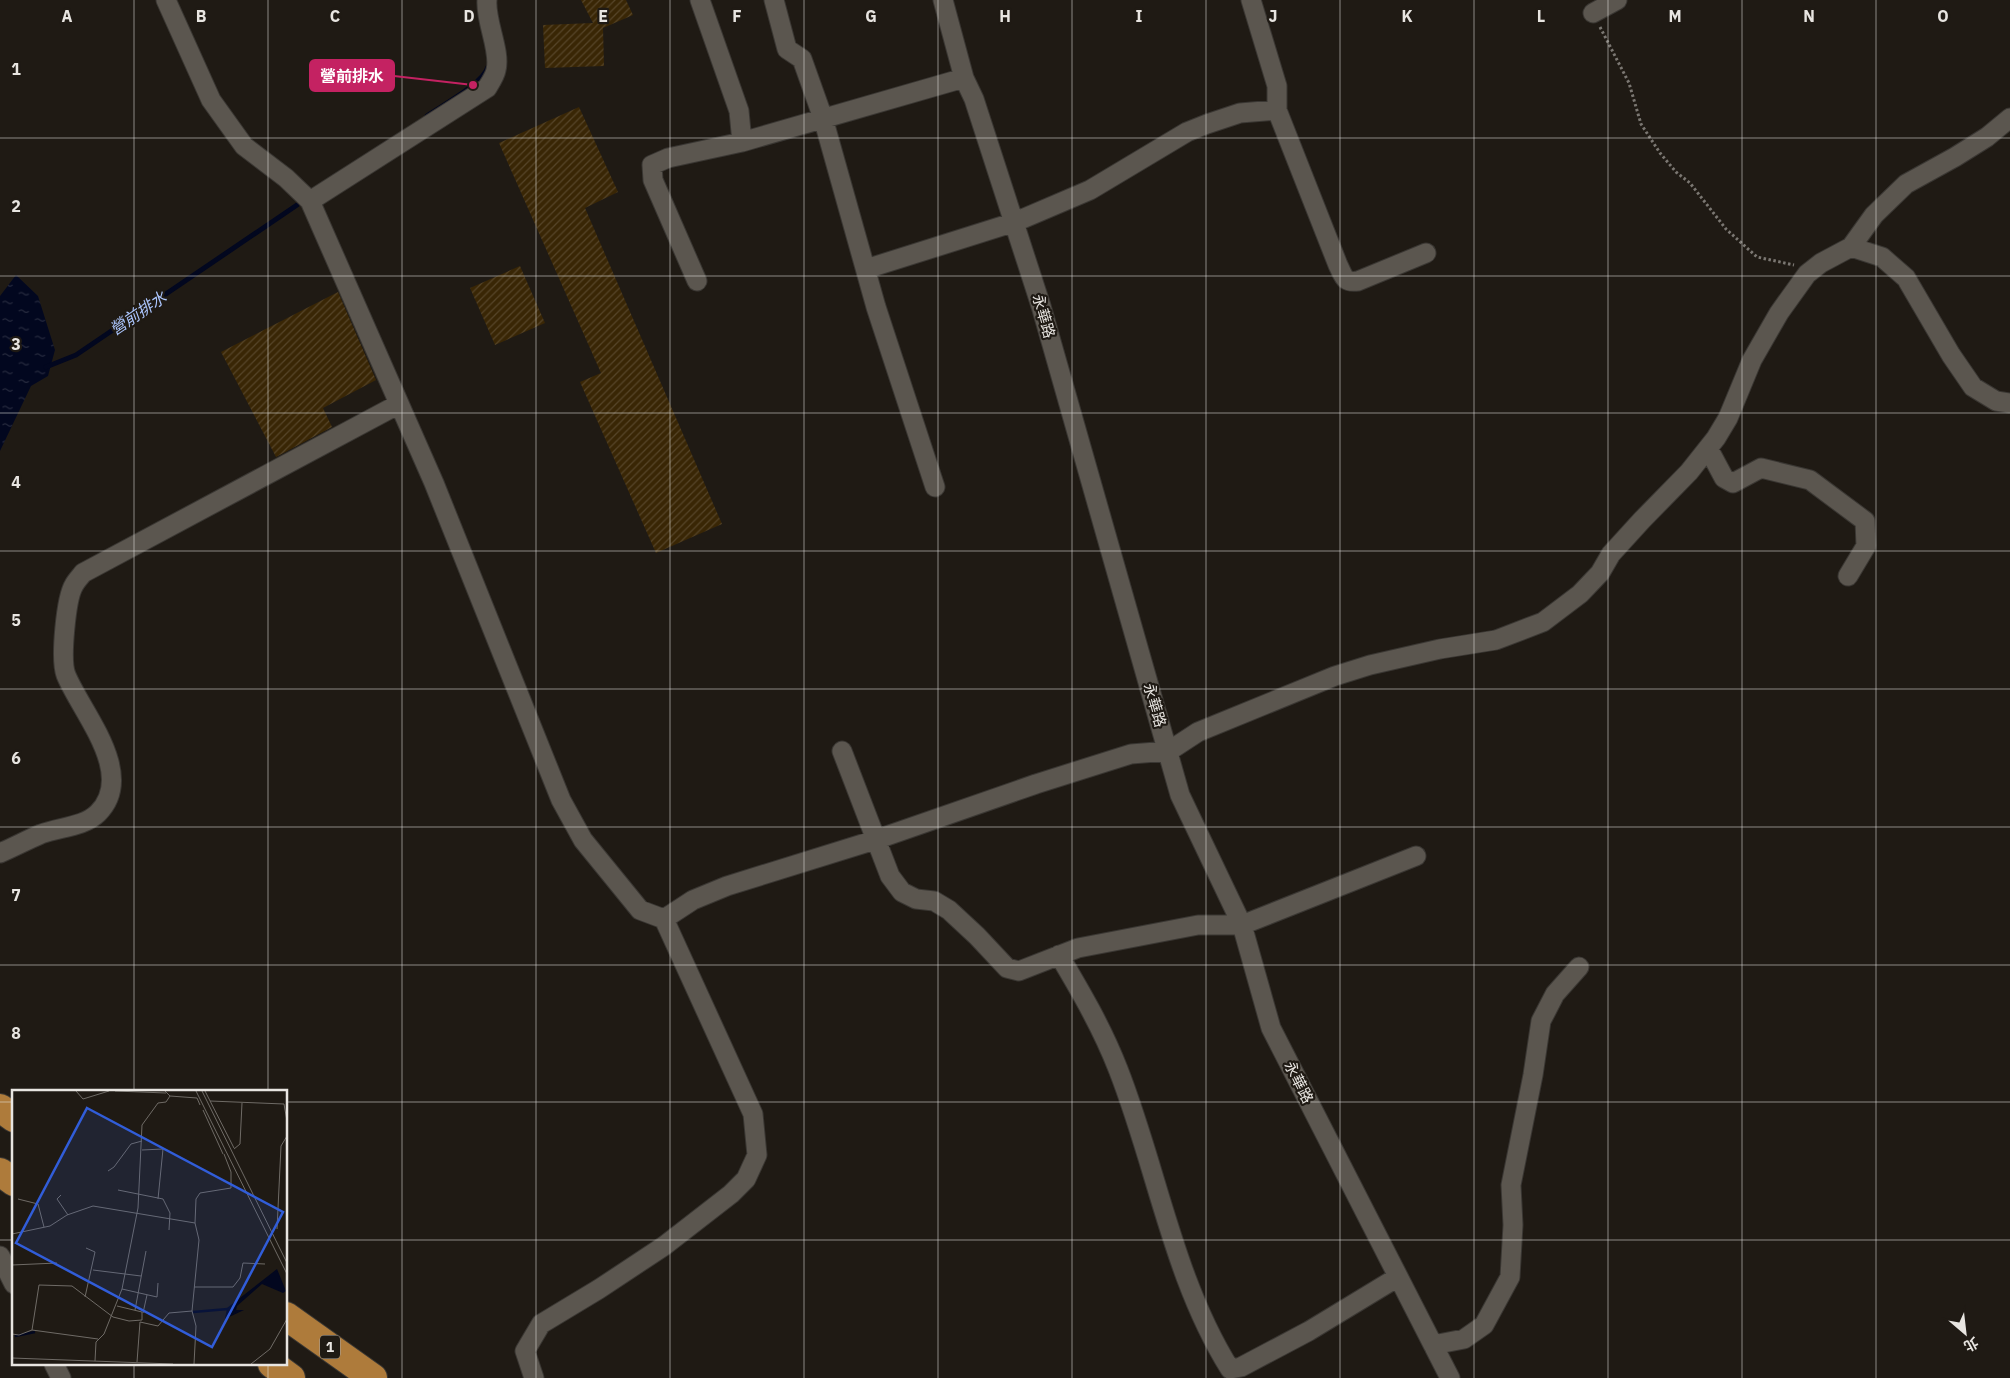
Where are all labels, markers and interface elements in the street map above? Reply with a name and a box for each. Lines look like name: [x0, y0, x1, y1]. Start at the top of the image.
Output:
text: A: [62, 6, 73, 26]
text: B: [196, 6, 207, 26]
text: C: [330, 6, 340, 26]
text: D: [463, 6, 475, 26]
text: E: [598, 6, 608, 26]
text: F: [732, 6, 742, 26]
text: G: [865, 6, 877, 26]
text: H: [999, 6, 1011, 26]
text: I: [1136, 6, 1143, 26]
text: J: [1269, 6, 1277, 26]
text: K: [1401, 6, 1413, 26]
text: L: [1537, 6, 1545, 26]
text: M: [1668, 6, 1682, 26]
text: N: [1803, 6, 1815, 26]
text: O: [1937, 6, 1949, 26]
text: 1: [11, 59, 21, 79]
callout: 營前排水: [310, 60, 394, 91]
text: 營前排水: [320, 66, 384, 86]
text: 2: [11, 196, 21, 216]
water label: 營前排水: [106, 286, 171, 339]
street label: 永華路: [1029, 292, 1059, 340]
text: 3: [11, 334, 21, 354]
text: 4: [11, 472, 21, 492]
text: 5: [11, 610, 21, 630]
street label: 永華路: [1140, 681, 1170, 729]
text: 6: [11, 748, 21, 768]
text: 7: [11, 885, 21, 905]
text: 8: [11, 1023, 21, 1043]
street label: 永華路: [1280, 1058, 1318, 1106]
inset map: [12, 1090, 288, 1366]
north arrow: [1940, 1308, 1990, 1358]
text: 北: [1961, 1333, 1982, 1356]
road number: 1: [320, 1335, 340, 1358]

